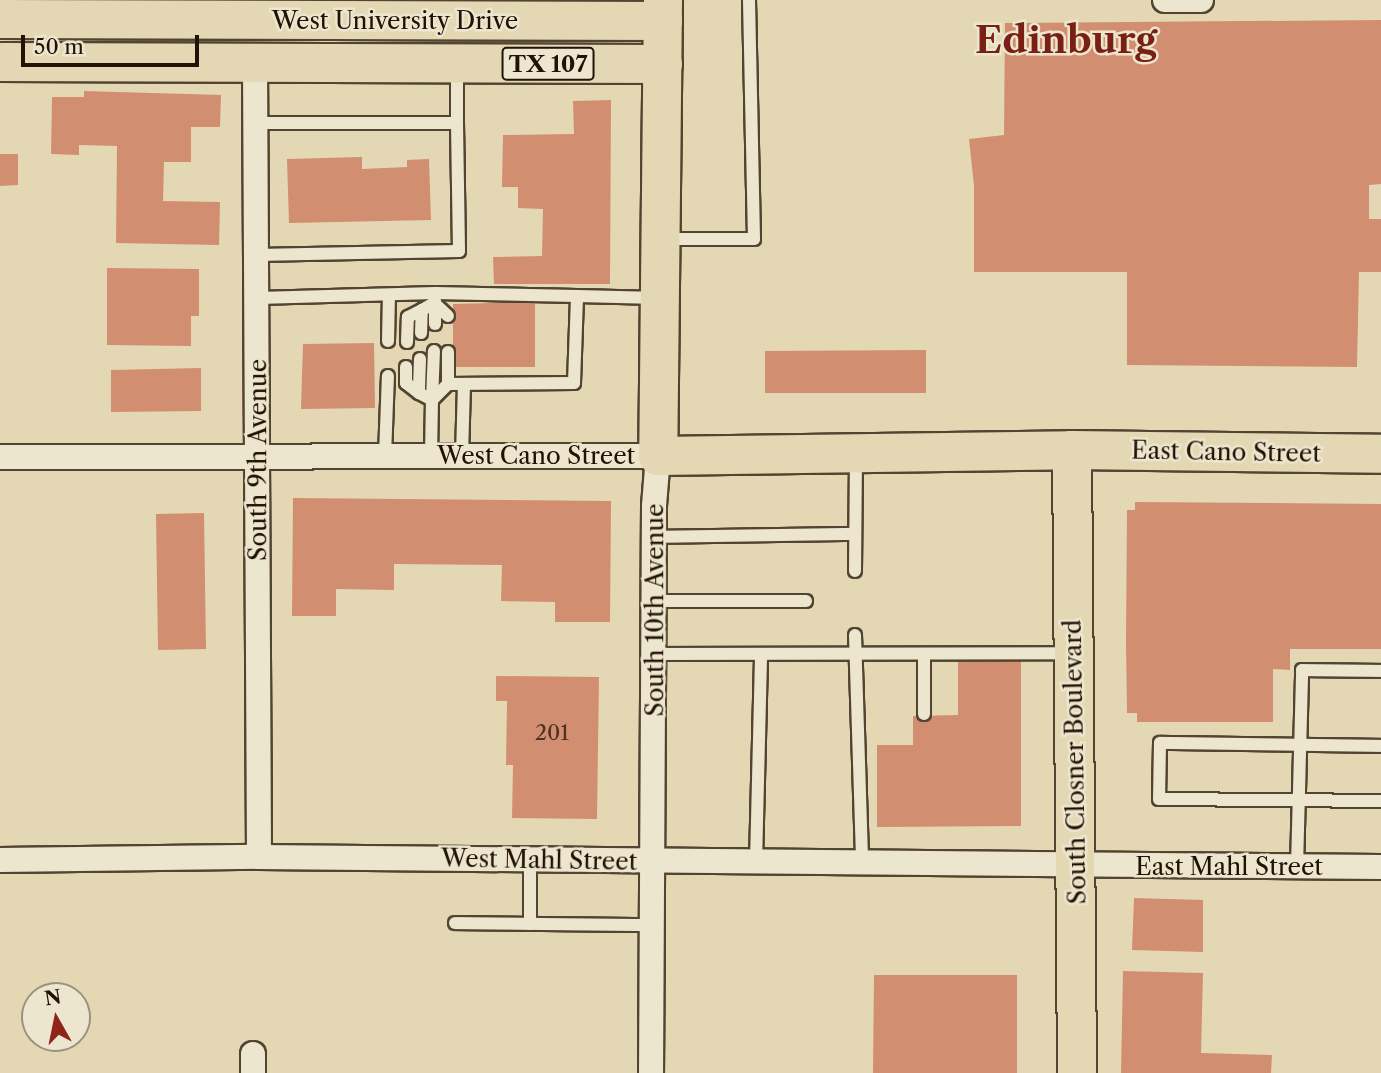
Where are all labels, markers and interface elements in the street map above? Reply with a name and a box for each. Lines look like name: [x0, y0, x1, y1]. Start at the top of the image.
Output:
street label: West University Drive: [271, 7, 519, 35]
district label: Edinburg: [975, 17, 1157, 63]
scale bar: [24, 21, 203, 65]
text: 50 m: [34, 34, 84, 59]
road number: TX 107: [501, 44, 595, 83]
street label: South 9th Avenue: [244, 358, 272, 562]
street label: East Cano Street: [1131, 436, 1321, 468]
street label: West Cano Street: [437, 442, 635, 470]
street label: South 10th Avenue: [641, 503, 669, 717]
street label: South Closner Boulevard: [1058, 619, 1092, 905]
house number: 201: [535, 720, 569, 746]
street label: West Mahl Street: [441, 844, 637, 876]
street label: East Mahl Street: [1135, 853, 1323, 881]
north arrow: [21, 982, 91, 1052]
text: N: [43, 985, 63, 1010]

